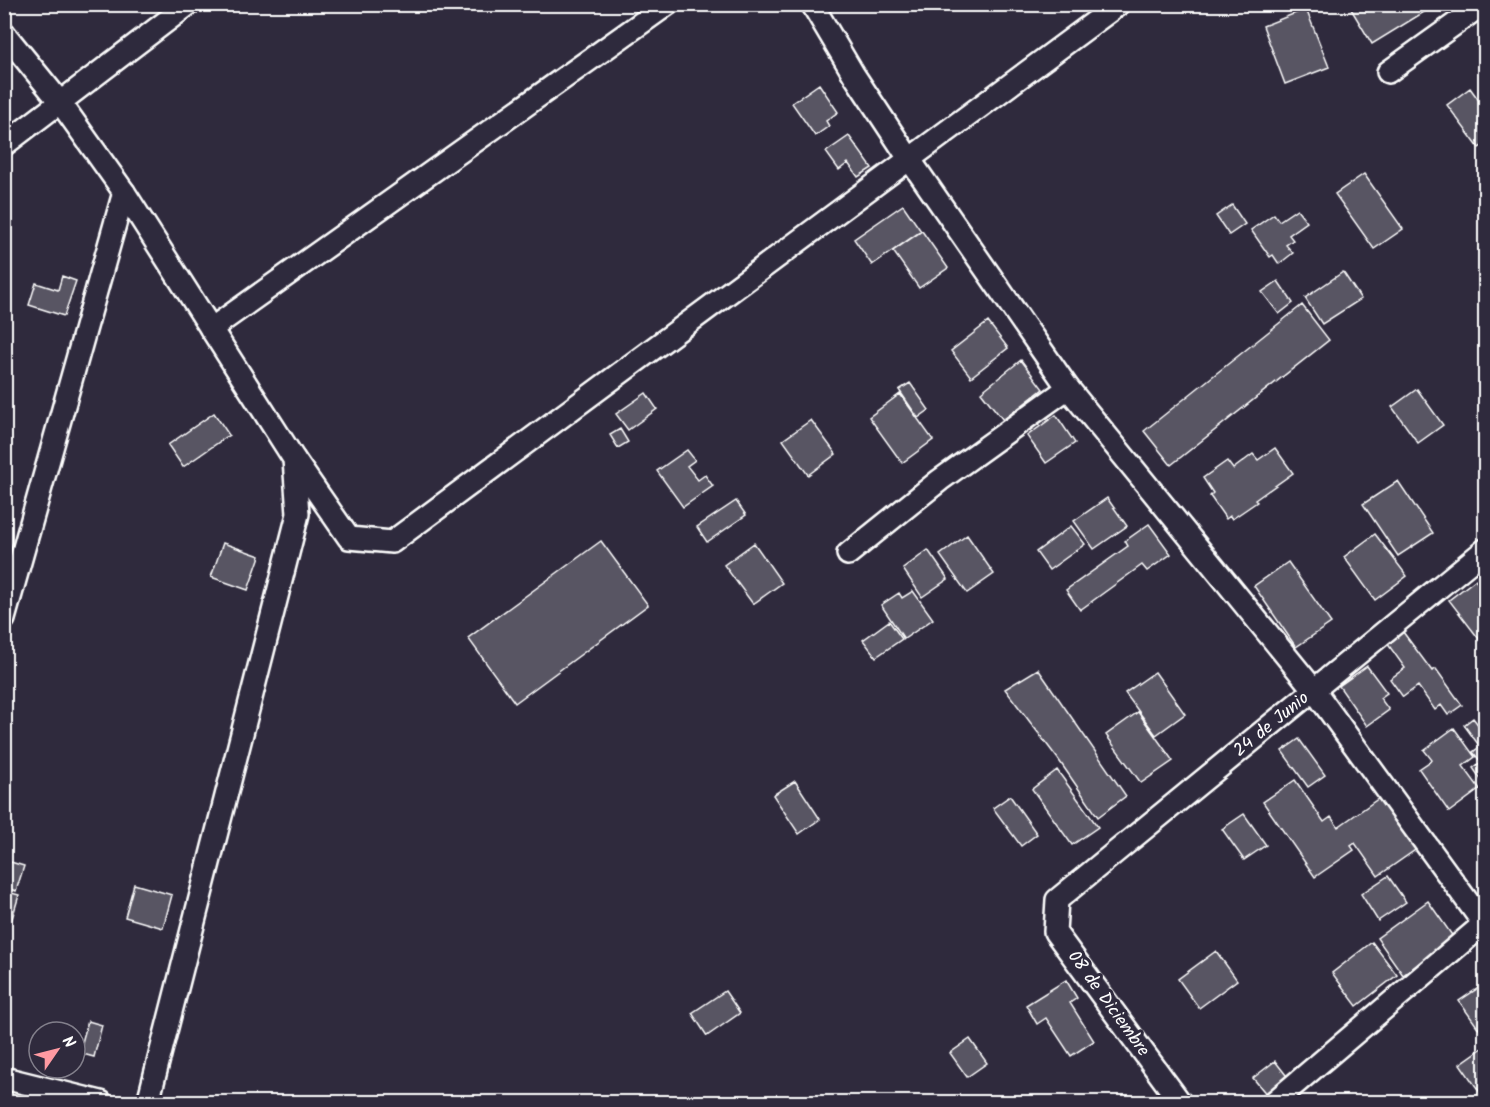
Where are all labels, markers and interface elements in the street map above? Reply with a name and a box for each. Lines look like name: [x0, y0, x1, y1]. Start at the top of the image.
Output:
street label: 24 de Junio: [1227, 685, 1316, 765]
street label: 08 de Diciembre: [1059, 945, 1157, 1063]
north arrow: [27, 1020, 87, 1080]
text: N: [55, 1031, 81, 1054]

